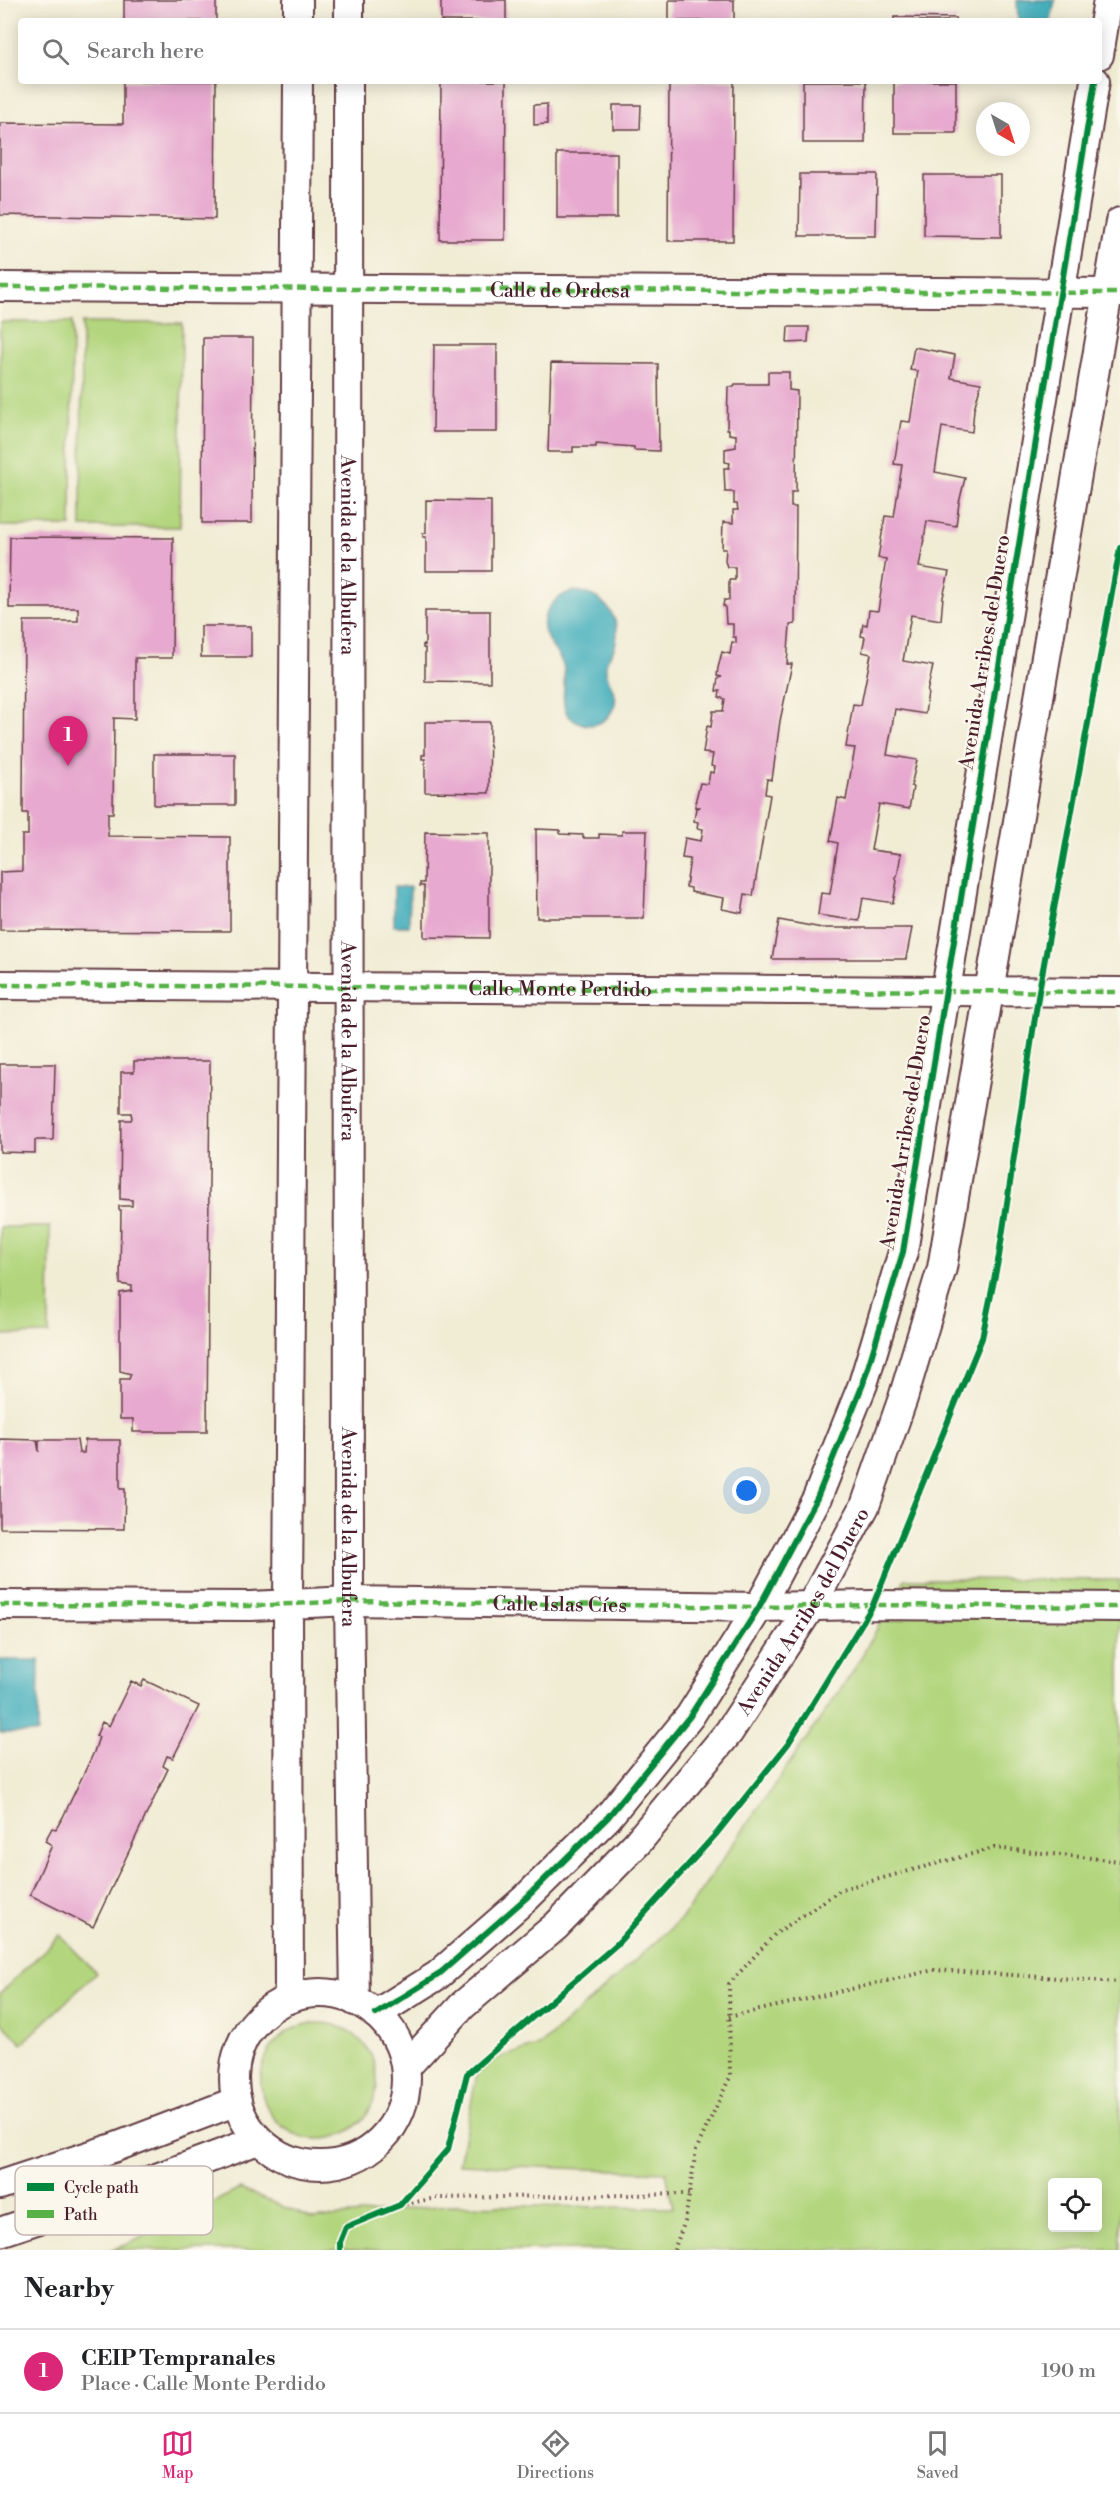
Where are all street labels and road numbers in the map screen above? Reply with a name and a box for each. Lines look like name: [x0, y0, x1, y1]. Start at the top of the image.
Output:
street label: Calle de Ordesa: [490, 279, 631, 304]
street label: Avenida de la Albufera: [334, 454, 359, 656]
street label: Avenida Arribes del Duero: [954, 533, 1016, 773]
street label: Avenida de la Albufera: [335, 940, 360, 1142]
street label: Calle Monte Perdido: [468, 977, 652, 1003]
street label: Avenida Arribes del Duero: [875, 1013, 937, 1253]
street label: Avenida de la Albufera: [335, 1426, 360, 1628]
street label: Avenida Arribes del Duero: [732, 1504, 876, 1721]
street label: Calle Islas Cíes: [492, 1592, 627, 1619]

